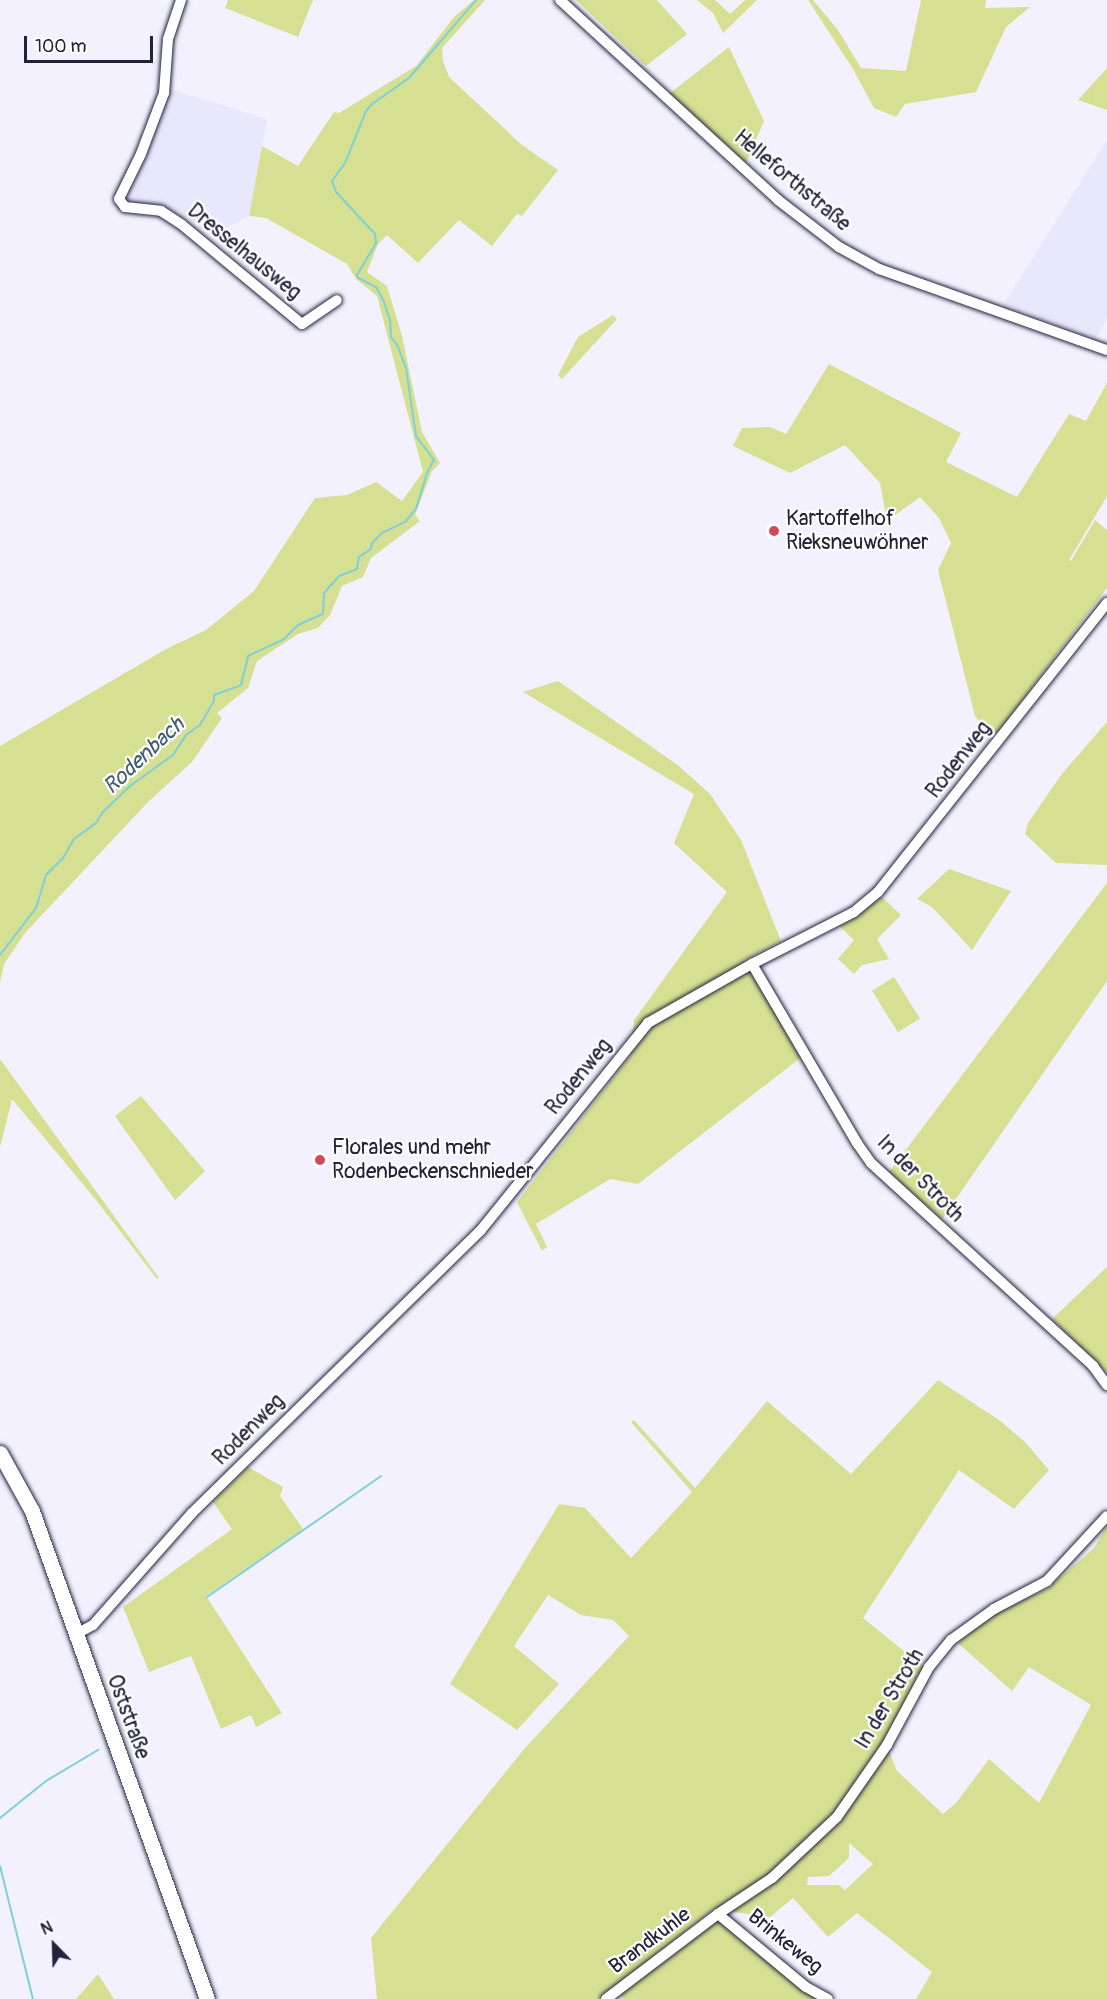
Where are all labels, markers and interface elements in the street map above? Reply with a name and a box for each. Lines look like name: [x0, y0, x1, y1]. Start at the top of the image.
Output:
scale bar: [27, 24, 156, 62]
text: 100 m: [35, 35, 87, 58]
street label: Helleforthstraße: [729, 125, 855, 237]
street label: Dresselhausweg: [182, 198, 306, 306]
place label: Kartoffelhof Rieksneuwöhner: [786, 506, 928, 556]
marker: Kartoffelhof Rieksneuwöhner: [767, 524, 781, 538]
water label: Rodenbach: [98, 712, 190, 800]
street label: Rodenweg: [921, 716, 997, 804]
street label: Rodenweg: [541, 1034, 617, 1120]
street label: In der Stroth: [871, 1130, 969, 1228]
place label: Florales und mehr Rodenbeckenschnieder: [332, 1135, 533, 1185]
marker: Florales und mehr Rodenbeckenschnieder: [313, 1153, 327, 1167]
street label: Rodenweg: [208, 1389, 290, 1471]
street label: In der Stroth: [850, 1644, 930, 1754]
street label: Oststraße: [101, 1671, 155, 1763]
street label: Brandkuhle: [604, 1902, 696, 1980]
street label: Brinkeweg: [742, 1904, 828, 1980]
north arrow: [24, 1915, 84, 1975]
text: N: [38, 1917, 56, 1940]

